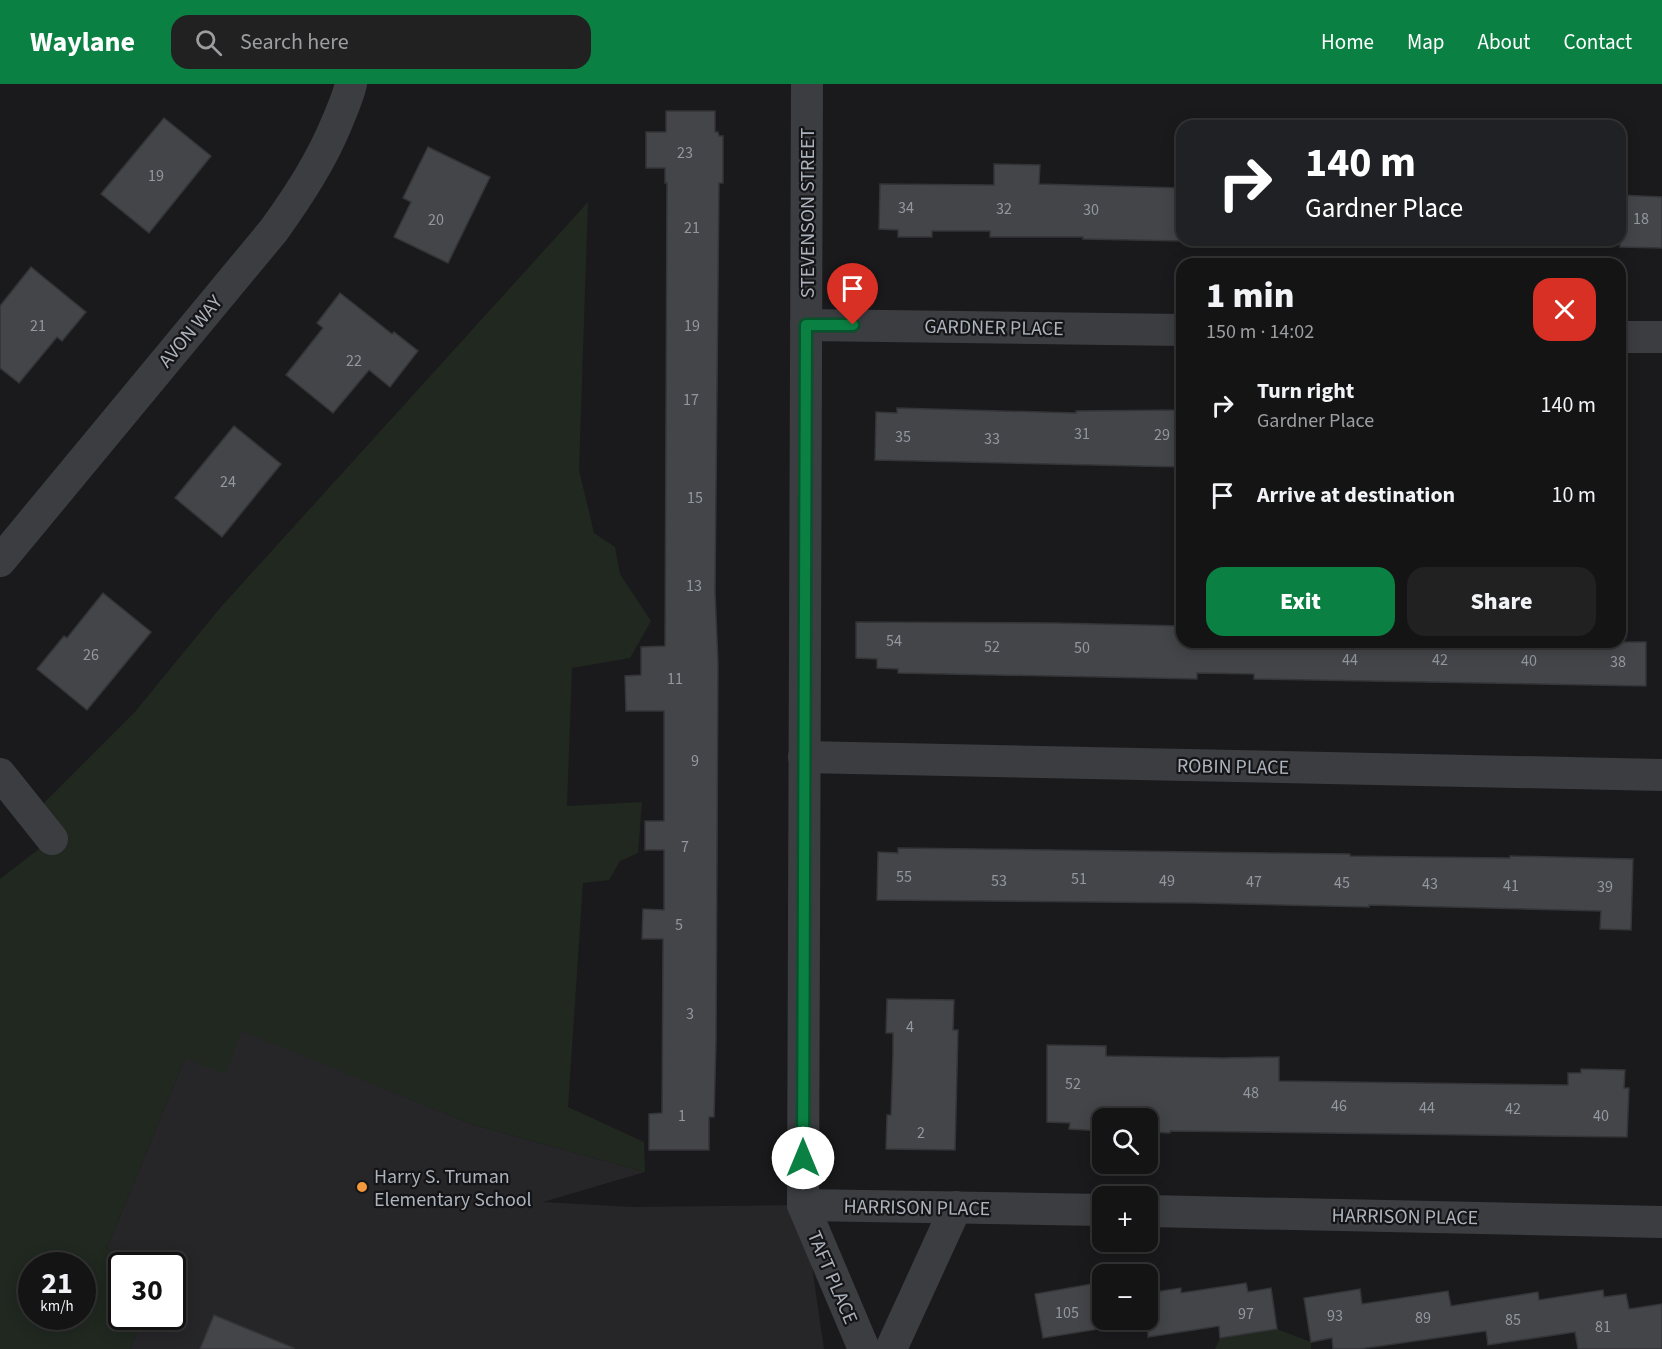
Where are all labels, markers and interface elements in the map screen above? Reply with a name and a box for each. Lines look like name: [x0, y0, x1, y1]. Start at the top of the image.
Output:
search box: [171, 15, 591, 69]
text: Waylane: [30, 22, 135, 62]
icon: search: [192, 26, 225, 59]
text: Search here: [240, 26, 349, 58]
text: Home: [1321, 27, 1374, 57]
text: Map: [1407, 27, 1445, 57]
text: About: [1478, 27, 1530, 57]
text: Contact: [1563, 27, 1632, 57]
street label: STEVENSON STREET: [794, 128, 822, 298]
text: 140 m: [1305, 133, 1416, 193]
house number: 23: [677, 142, 693, 164]
icon: right: [1206, 144, 1284, 222]
house number: 19: [148, 165, 164, 187]
text: Gardner Place: [1305, 189, 1463, 228]
house number: 34: [898, 197, 914, 219]
house number: 32: [996, 198, 1012, 220]
house number: 30: [1083, 199, 1099, 221]
house number: 18: [1633, 208, 1649, 230]
house number: 20: [428, 209, 444, 231]
house number: 21: [684, 217, 700, 239]
pin: [827, 263, 878, 325]
text: 1 min: [1206, 270, 1294, 321]
icon: arrive: [836, 272, 869, 305]
button: close: [1533, 278, 1596, 341]
street label: AVON WAY: [152, 289, 230, 374]
street label: GARDNER PLACE: [924, 313, 1064, 343]
house number: 21: [30, 315, 46, 337]
house number: 19: [684, 315, 700, 337]
text: 150 m · 14:02: [1206, 318, 1314, 346]
house number: 22: [346, 350, 362, 372]
text: Turn right: [1257, 375, 1354, 407]
house number: 17: [683, 389, 699, 411]
icon: right: [1206, 389, 1239, 422]
text: 140 m: [1541, 389, 1596, 421]
text: Gardner Place: [1257, 407, 1374, 435]
house number: 31: [1074, 423, 1090, 445]
house number: 29: [1154, 424, 1170, 446]
house number: 35: [895, 426, 911, 448]
house number: 33: [984, 428, 1000, 450]
house number: 24: [220, 471, 236, 493]
icon: arrive: [1206, 479, 1239, 512]
text: Arrive at destination: [1257, 479, 1455, 511]
text: 10 m: [1551, 479, 1596, 511]
house number: 15: [687, 487, 703, 509]
button: Exit: [1206, 567, 1395, 636]
button: Share: [1407, 567, 1596, 636]
house number: 13: [686, 575, 702, 597]
house number: 54: [886, 630, 902, 652]
house number: 52: [984, 636, 1000, 658]
house number: 50: [1074, 637, 1090, 659]
house number: 26: [83, 644, 99, 666]
house number: 44: [1342, 649, 1358, 671]
house number: 42: [1432, 649, 1448, 671]
house number: 40: [1521, 650, 1537, 672]
house number: 38: [1610, 651, 1626, 673]
house number: 11: [667, 668, 683, 690]
house number: 9: [691, 750, 699, 772]
street label: ROBIN PLACE: [1177, 752, 1289, 782]
house number: 7: [681, 836, 689, 858]
house number: 55: [896, 866, 912, 888]
house number: 51: [1071, 868, 1087, 890]
house number: 53: [991, 870, 1007, 892]
house number: 49: [1159, 870, 1175, 892]
house number: 47: [1246, 871, 1262, 893]
house number: 45: [1334, 872, 1350, 894]
house number: 43: [1422, 873, 1438, 895]
house number: 41: [1503, 875, 1519, 897]
house number: 39: [1597, 876, 1613, 898]
house number: 5: [675, 914, 683, 936]
house number: 3: [686, 1003, 694, 1025]
house number: 4: [906, 1016, 914, 1038]
house number: 52: [1065, 1073, 1081, 1095]
house number: 48: [1243, 1082, 1259, 1104]
house number: 46: [1331, 1095, 1347, 1117]
house number: 44: [1419, 1097, 1435, 1119]
house number: 42: [1505, 1098, 1521, 1120]
house number: 1: [678, 1105, 686, 1127]
house number: 40: [1593, 1105, 1609, 1127]
map controls: [1092, 1108, 1158, 1330]
button: search: [1092, 1108, 1158, 1174]
house number: 2: [917, 1122, 925, 1144]
position arrow: [771, 1126, 835, 1190]
place label: Harry S. Truman Elementary School: [374, 1163, 532, 1214]
marker: Harry S. Truman Elementary School: [355, 1180, 369, 1194]
button: +: [1092, 1186, 1158, 1252]
street label: HARRISON PLACE: [843, 1193, 990, 1223]
street label: HARRISON PLACE: [1331, 1202, 1478, 1232]
street label: TAFT PLACE: [800, 1226, 864, 1328]
speed limit sign: 30: [108, 1252, 186, 1330]
text: 21: [41, 1262, 73, 1305]
button: −: [1092, 1264, 1158, 1330]
text: km/h: [40, 1296, 74, 1317]
house number: 105: [1055, 1302, 1079, 1324]
house number: 97: [1238, 1303, 1254, 1325]
house number: 93: [1327, 1305, 1343, 1327]
house number: 89: [1415, 1307, 1431, 1329]
house number: 85: [1505, 1309, 1521, 1331]
house number: 81: [1595, 1316, 1611, 1338]

